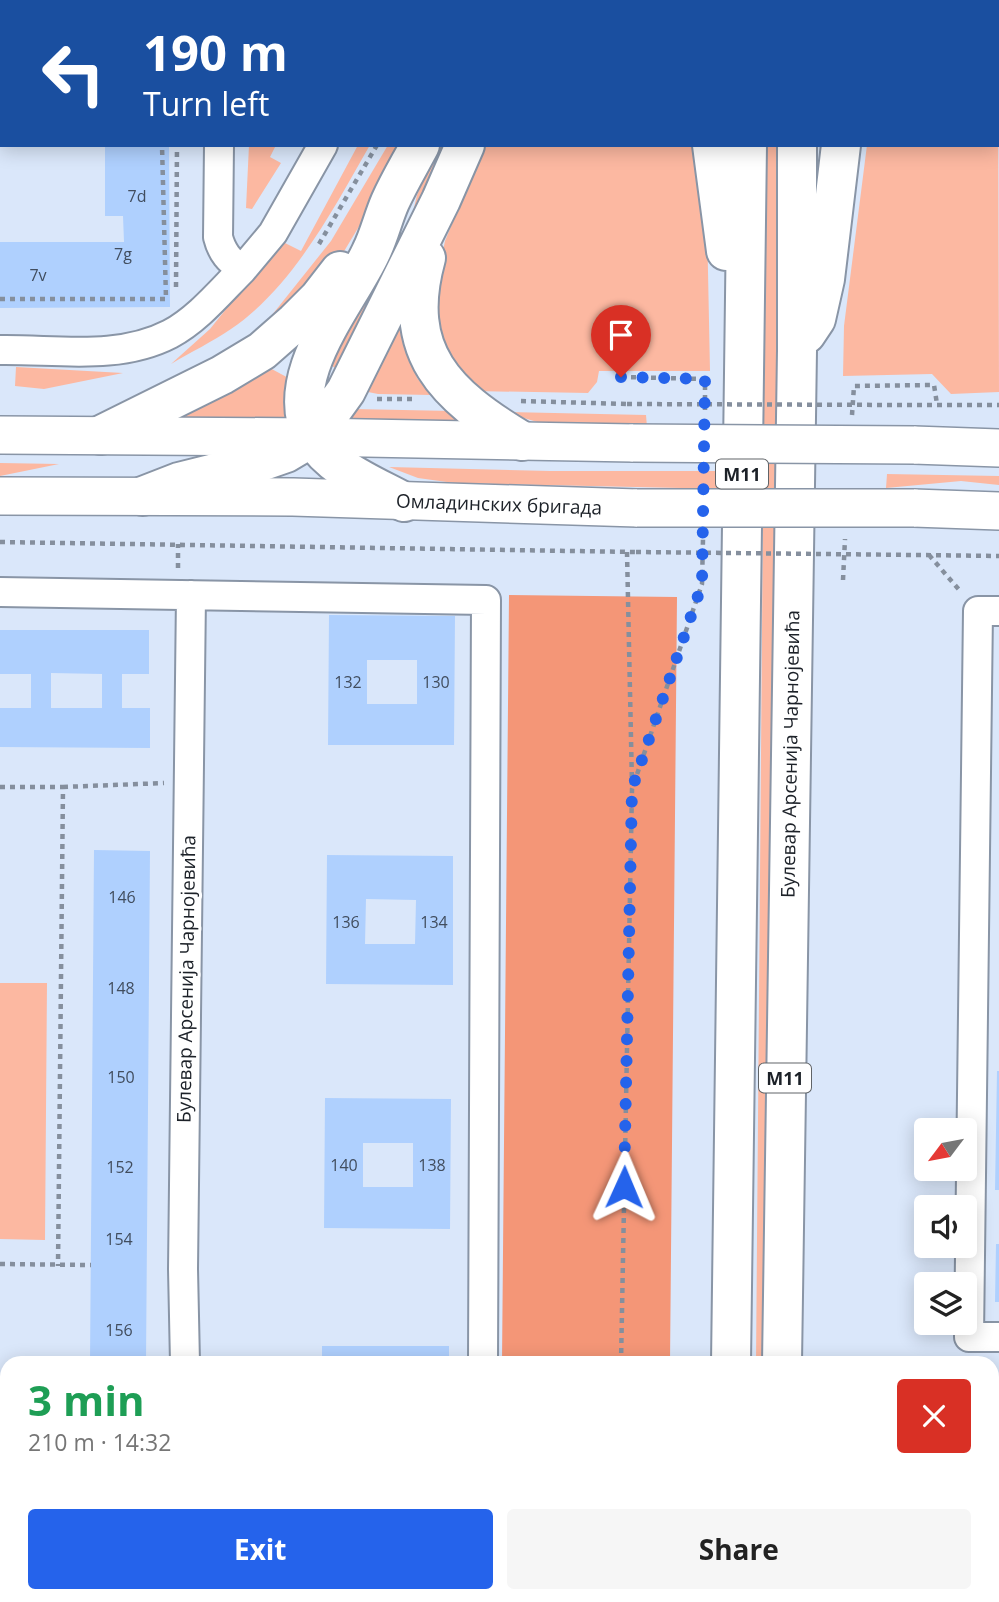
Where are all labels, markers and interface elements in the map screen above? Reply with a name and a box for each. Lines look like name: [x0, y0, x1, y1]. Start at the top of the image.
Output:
text: 190 m: [143, 19, 288, 85]
icon: left: [28, 28, 119, 119]
text: Turn left: [143, 82, 269, 125]
house number: 7d: [128, 185, 146, 207]
house number: 7g: [114, 243, 132, 265]
house number: 7v: [29, 264, 47, 286]
pin: [591, 305, 651, 377]
icon: arrive: [602, 316, 640, 354]
road number: M11: [716, 460, 768, 488]
street label: Омладинских бригада: [395, 487, 603, 521]
street label: Булевар Арсенија Чарнојевића: [774, 610, 806, 898]
house number: 132: [334, 671, 362, 693]
house number: 130: [422, 671, 450, 693]
street label: Булевар Арсенија Чарнојевића: [170, 835, 202, 1123]
house number: 146: [108, 886, 136, 908]
house number: 136: [332, 911, 360, 933]
house number: 134: [420, 911, 448, 933]
house number: 148: [107, 977, 135, 999]
road number: M11: [759, 1064, 811, 1092]
house number: 150: [107, 1066, 135, 1088]
north arrow: [914, 1118, 976, 1181]
map controls: [914, 1118, 977, 1335]
position arrow: [587, 1150, 661, 1224]
house number: 140: [330, 1154, 358, 1176]
house number: 138: [418, 1154, 446, 1176]
house number: 152: [106, 1156, 134, 1178]
button: sound: [914, 1195, 977, 1258]
house number: 154: [105, 1228, 133, 1250]
button: layers: [914, 1272, 977, 1335]
house number: 156: [105, 1319, 133, 1341]
text: 3 min: [28, 1371, 145, 1428]
button: close: [897, 1379, 971, 1453]
text: 210 m · 14:32: [28, 1426, 171, 1458]
button: Exit: [28, 1509, 493, 1589]
button: Share: [507, 1509, 971, 1589]

